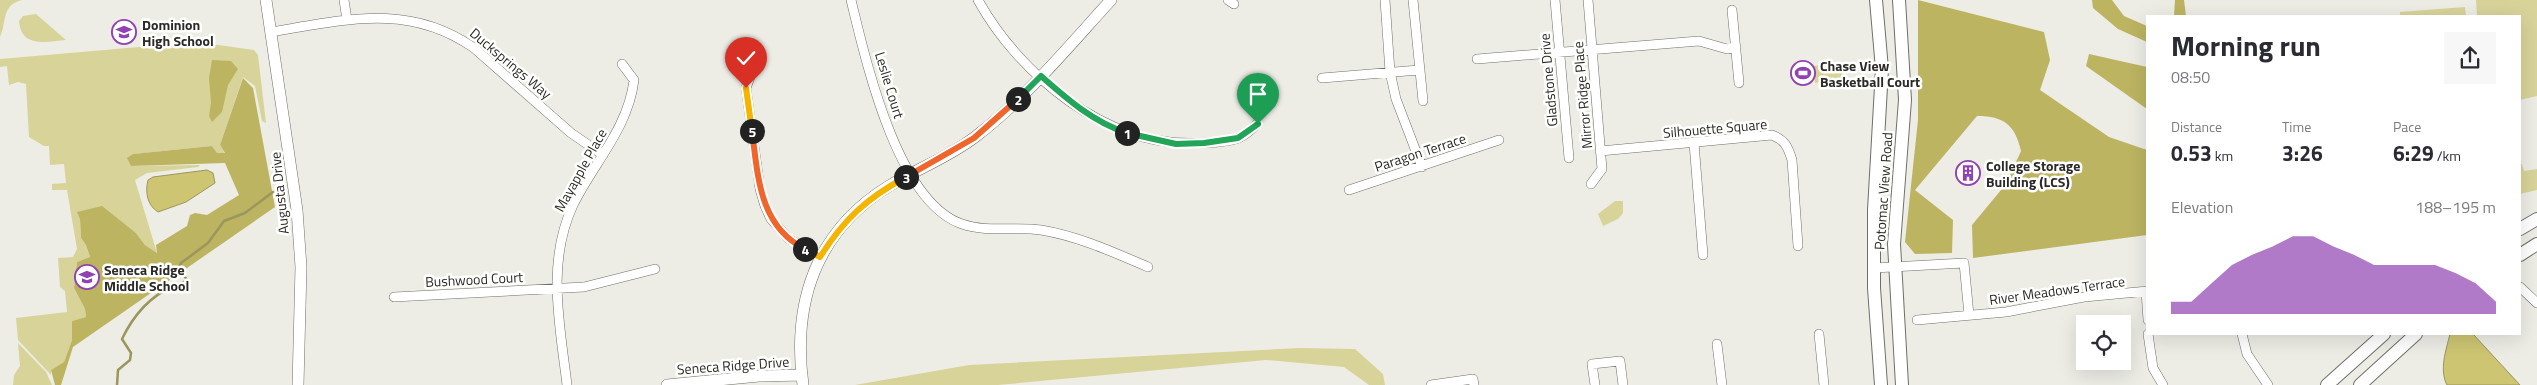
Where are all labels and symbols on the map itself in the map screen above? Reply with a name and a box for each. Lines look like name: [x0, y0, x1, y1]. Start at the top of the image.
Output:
place label: Dominion High School: [142, 14, 214, 51]
school or university icon: Dominion High School: [111, 19, 137, 45]
street label: Ducksprings Way: [465, 22, 557, 104]
street label: Gladstone Drive: [1533, 33, 1563, 127]
pin: [725, 37, 767, 88]
street label: Mirror Ridge Place: [1567, 40, 1597, 150]
street label: Leslie Court: [870, 49, 910, 121]
place label: Chase View Basketball Court: [1820, 55, 1920, 92]
sports icon: Chase View Basketball Court: [1790, 60, 1816, 86]
pin: [1237, 73, 1279, 124]
pin: 2: [1006, 86, 1030, 112]
street label: Silhouette Square: [1662, 113, 1768, 143]
pin: 5: [740, 118, 764, 144]
pin: 1: [1114, 120, 1140, 146]
street label: Mayapple Place: [548, 125, 612, 215]
street label: Paragon Terrace: [1371, 127, 1469, 177]
street label: Potomac View Road: [1868, 131, 1898, 251]
street label: Augusta Drive: [264, 151, 294, 235]
place label: College Storage Building (LCS): [1986, 155, 2080, 192]
building icon: College Storage Building (LCS): [1955, 160, 1981, 186]
pin: 3: [894, 164, 918, 190]
pin: 4: [792, 236, 818, 262]
place label: Seneca Ridge Middle School: [104, 259, 189, 296]
school or university icon: Seneca Ridge Middle School: [74, 264, 100, 290]
street label: Bushwood Court: [425, 266, 524, 292]
street label: River Meadows Terrace: [1988, 270, 2126, 310]
street label: Seneca Ridge Drive: [676, 351, 790, 379]

